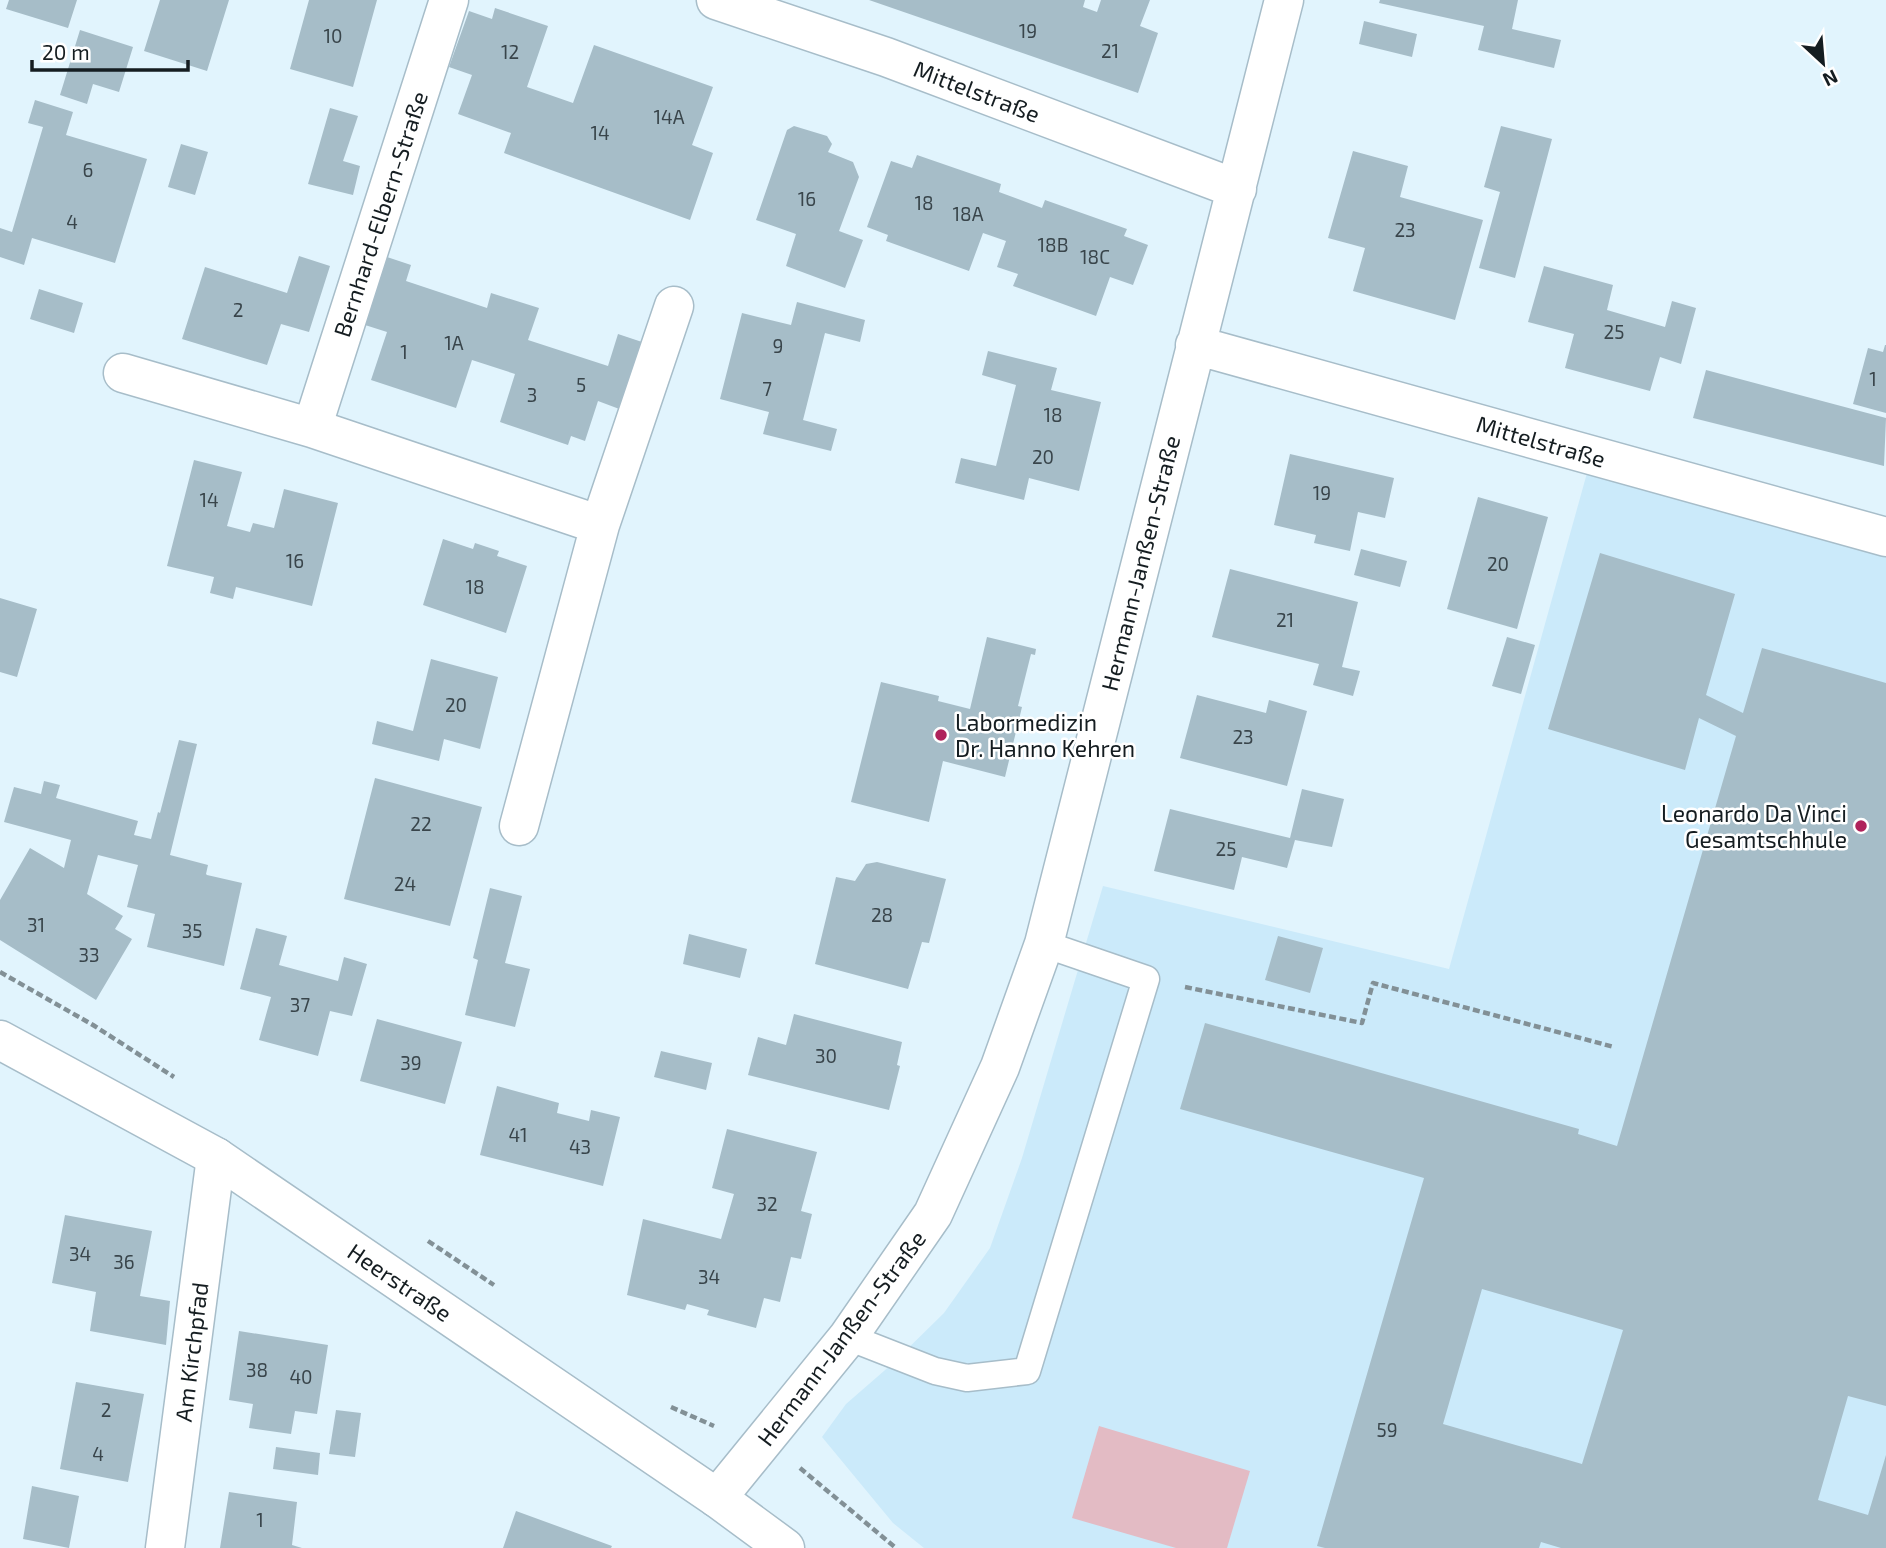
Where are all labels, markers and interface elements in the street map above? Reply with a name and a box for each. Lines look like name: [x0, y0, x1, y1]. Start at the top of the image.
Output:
house number: 19: [1019, 19, 1037, 42]
house number: 10: [323, 24, 343, 47]
scale bar: [32, 28, 187, 72]
north arrow: [1788, 28, 1858, 98]
text: 20 m: [42, 39, 90, 64]
house number: 21: [1101, 39, 1119, 62]
house number: 12: [501, 40, 519, 63]
street label: Mittelstraße: [910, 54, 1044, 128]
text: N: [1819, 65, 1842, 92]
street label: Bernhard-Elbern-Straße: [327, 88, 433, 340]
house number: 14A: [653, 105, 685, 128]
house number: 14: [590, 121, 610, 144]
house number: 6: [83, 158, 93, 181]
house number: 16: [798, 187, 816, 210]
house number: 18: [914, 191, 934, 214]
house number: 18A: [953, 202, 984, 225]
house number: 4: [66, 210, 78, 233]
house number: 23: [1394, 218, 1416, 241]
house number: 18B: [1038, 233, 1068, 256]
house number: 18C: [1080, 245, 1110, 268]
house number: 2: [233, 298, 243, 321]
house number: 25: [1604, 320, 1624, 343]
house number: 1A: [444, 331, 464, 354]
house number: 9: [773, 334, 783, 357]
house number: 1: [400, 340, 408, 363]
house number: 1: [1869, 367, 1877, 390]
house number: 5: [576, 373, 586, 396]
house number: 7: [762, 377, 772, 400]
house number: 3: [527, 383, 537, 406]
house number: 18: [1043, 403, 1063, 426]
street label: Mittelstraße: [1473, 409, 1609, 473]
street label: Hermann-Janßen-Straße: [1095, 432, 1185, 694]
house number: 20: [1032, 445, 1054, 468]
house number: 19: [1313, 481, 1331, 504]
house number: 14: [199, 488, 219, 511]
house number: 16: [286, 549, 304, 572]
house number: 20: [1487, 552, 1509, 575]
house number: 18: [465, 575, 485, 598]
house number: 21: [1276, 608, 1294, 631]
house number: 20: [445, 693, 467, 716]
place label: Labormedizin Dr. Hanno Kehren: [955, 708, 1135, 762]
house number: 23: [1232, 725, 1254, 748]
marker: Labormedizin Dr. Hanno Kehren: [933, 727, 949, 743]
place label: Leonardo Da Vinci Gesamtschhule: [1661, 799, 1847, 853]
house number: 22: [410, 812, 432, 835]
marker: Leonardo Da Vinci Gesamtschhule: [1853, 818, 1869, 834]
house number: 25: [1216, 837, 1236, 860]
house number: 24: [394, 872, 416, 895]
house number: 28: [871, 903, 893, 926]
house number: 31: [27, 913, 45, 936]
house number: 35: [182, 919, 202, 942]
house number: 33: [78, 943, 100, 966]
house number: 37: [290, 993, 310, 1016]
house number: 30: [815, 1044, 837, 1067]
house number: 39: [400, 1051, 422, 1074]
house number: 41: [508, 1123, 528, 1146]
house number: 43: [569, 1135, 591, 1158]
house number: 32: [756, 1192, 778, 1215]
street label: Hermann-Janßen-Straße: [751, 1225, 931, 1451]
street label: Heerstraße: [343, 1237, 457, 1327]
house number: 34: [69, 1242, 91, 1265]
house number: 36: [113, 1250, 135, 1273]
house number: 34: [698, 1265, 720, 1288]
street label: Am Kirchpfad: [169, 1281, 213, 1423]
house number: 38: [246, 1358, 268, 1381]
house number: 40: [289, 1365, 313, 1388]
house number: 2: [101, 1398, 111, 1421]
house number: 59: [1376, 1418, 1398, 1441]
house number: 4: [92, 1442, 104, 1465]
house number: 1: [256, 1508, 264, 1531]

